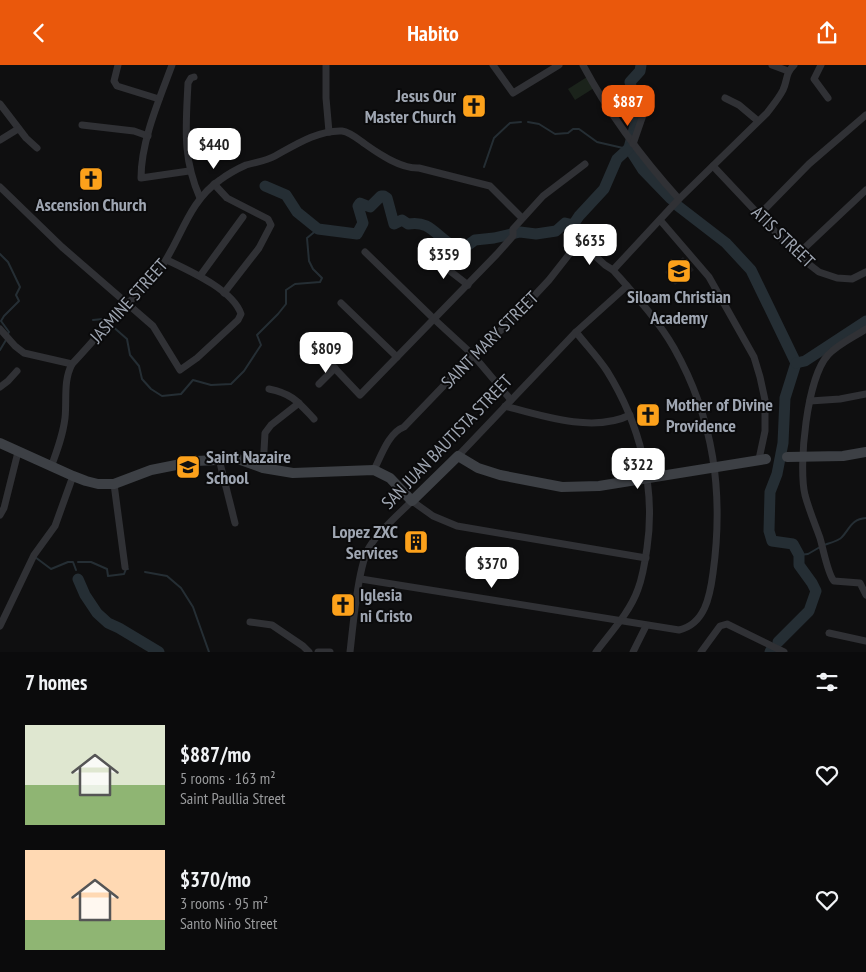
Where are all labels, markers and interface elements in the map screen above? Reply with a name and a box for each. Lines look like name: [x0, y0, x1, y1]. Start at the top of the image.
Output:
icon: back: [25, 19, 53, 47]
text: Habito: [407, 19, 459, 47]
icon: share: [813, 19, 841, 47]
place label: Jesus Our Master Church: [365, 84, 457, 128]
pin: $887: [598, 85, 658, 127]
text: $887: [613, 91, 643, 111]
church icon: Jesus Our Master Church: [461, 93, 487, 119]
pin: $440: [184, 127, 244, 170]
text: $440: [199, 134, 229, 154]
church icon: Ascension Church: [78, 166, 104, 192]
place label: Ascension Church: [34, 193, 147, 216]
street label: ATIS STREET: [747, 201, 820, 272]
pin: $635: [560, 223, 620, 266]
text: $635: [575, 230, 605, 250]
pin: $359: [414, 237, 474, 280]
text: $359: [429, 244, 459, 264]
street label: JASMINE STREET: [84, 254, 172, 348]
school or university icon: Siloam Christian Academy: [666, 258, 692, 284]
place label: Siloam Christian Academy: [627, 285, 731, 329]
street label: SAINT MARY STREET: [436, 286, 543, 393]
pin: $809: [296, 331, 356, 374]
text: $809: [311, 338, 341, 358]
street label: SAN JUAN BAUTISTA STREET: [376, 369, 517, 514]
place label: Mother of Divine Providence: [666, 393, 773, 437]
church icon: Mother of Divine Providence: [635, 402, 661, 428]
place label: Saint Nazaire School: [206, 445, 291, 489]
pin: $322: [608, 447, 668, 490]
school or university icon: Saint Nazaire School: [175, 454, 201, 480]
text: $322: [623, 454, 653, 474]
place label: Lopez ZXC Services: [332, 520, 398, 564]
building icon: Lopez ZXC Services: [403, 529, 429, 555]
pin: $370: [462, 547, 522, 589]
text: $370: [477, 553, 507, 573]
place label: Iglesia ni Cristo: [360, 583, 413, 627]
church icon: Iglesia ni Cristo: [330, 592, 356, 618]
icon: filters: [813, 668, 841, 696]
text: 7 homes: [25, 669, 87, 696]
text: $887/mo: [180, 741, 251, 768]
icon: home: [65, 745, 125, 805]
icon: heart: [813, 761, 841, 789]
text: 5 rooms · 163 m²: [180, 768, 276, 788]
text: Saint Paullia Street: [180, 788, 286, 808]
text: $370/mo: [180, 866, 251, 893]
icon: home: [65, 870, 125, 930]
icon: heart: [813, 886, 841, 914]
text: 3 rooms · 95 m²: [180, 893, 268, 913]
text: Santo Niño Street: [180, 913, 277, 933]

